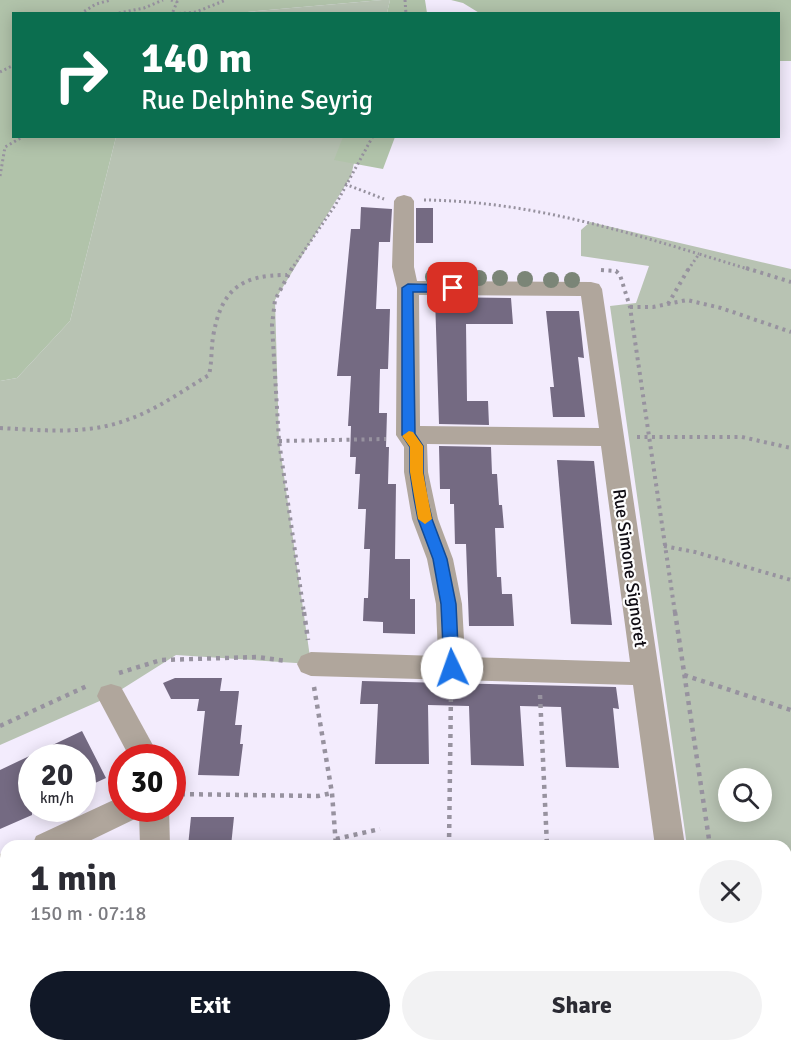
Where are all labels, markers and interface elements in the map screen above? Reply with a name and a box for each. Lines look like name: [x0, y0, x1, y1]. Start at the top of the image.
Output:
text: 140 m: [141, 33, 252, 84]
icon: right: [42, 36, 120, 114]
text: Rue Delphine Seyrig: [141, 84, 373, 117]
pin: [427, 262, 478, 313]
icon: arrive: [436, 271, 469, 304]
street label: Rue Simone Signoret: [608, 487, 652, 649]
position arrow: [420, 636, 484, 700]
speed limit sign: 30: [108, 744, 186, 822]
text: 20: [41, 757, 73, 794]
map controls: [718, 768, 772, 822]
button: search: [718, 768, 772, 822]
text: km/h: [40, 789, 74, 807]
text: 1 min: [30, 856, 117, 901]
button: close: [699, 860, 762, 923]
text: 150 m · 07:18: [30, 901, 146, 926]
button: Exit: [30, 971, 390, 1040]
button: Share: [402, 971, 762, 1040]

